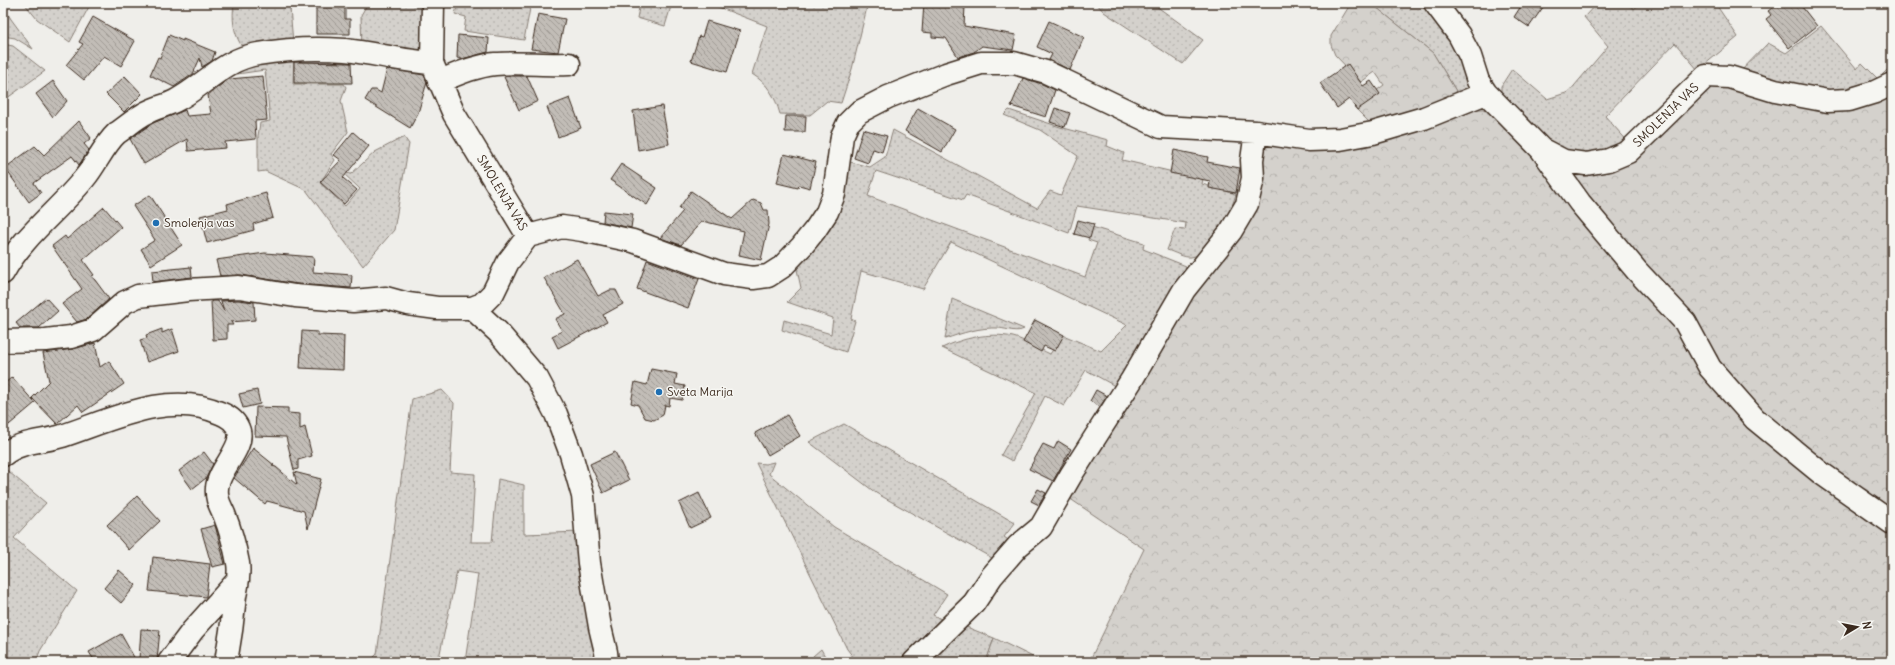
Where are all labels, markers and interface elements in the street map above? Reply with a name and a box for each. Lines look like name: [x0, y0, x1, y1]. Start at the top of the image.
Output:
street label: SMOLENJA VAS: [1630, 79, 1702, 150]
street label: SMOLENJA VAS: [474, 152, 531, 234]
place label: Smolenja vas: [164, 215, 235, 230]
marker: Smolenja vas: [151, 218, 161, 228]
place label: Sveta Marija: [667, 384, 733, 399]
marker: Sveta Marija: [654, 387, 664, 397]
north arrow: [1837, 607, 1877, 647]
text: N: [1859, 620, 1874, 630]

